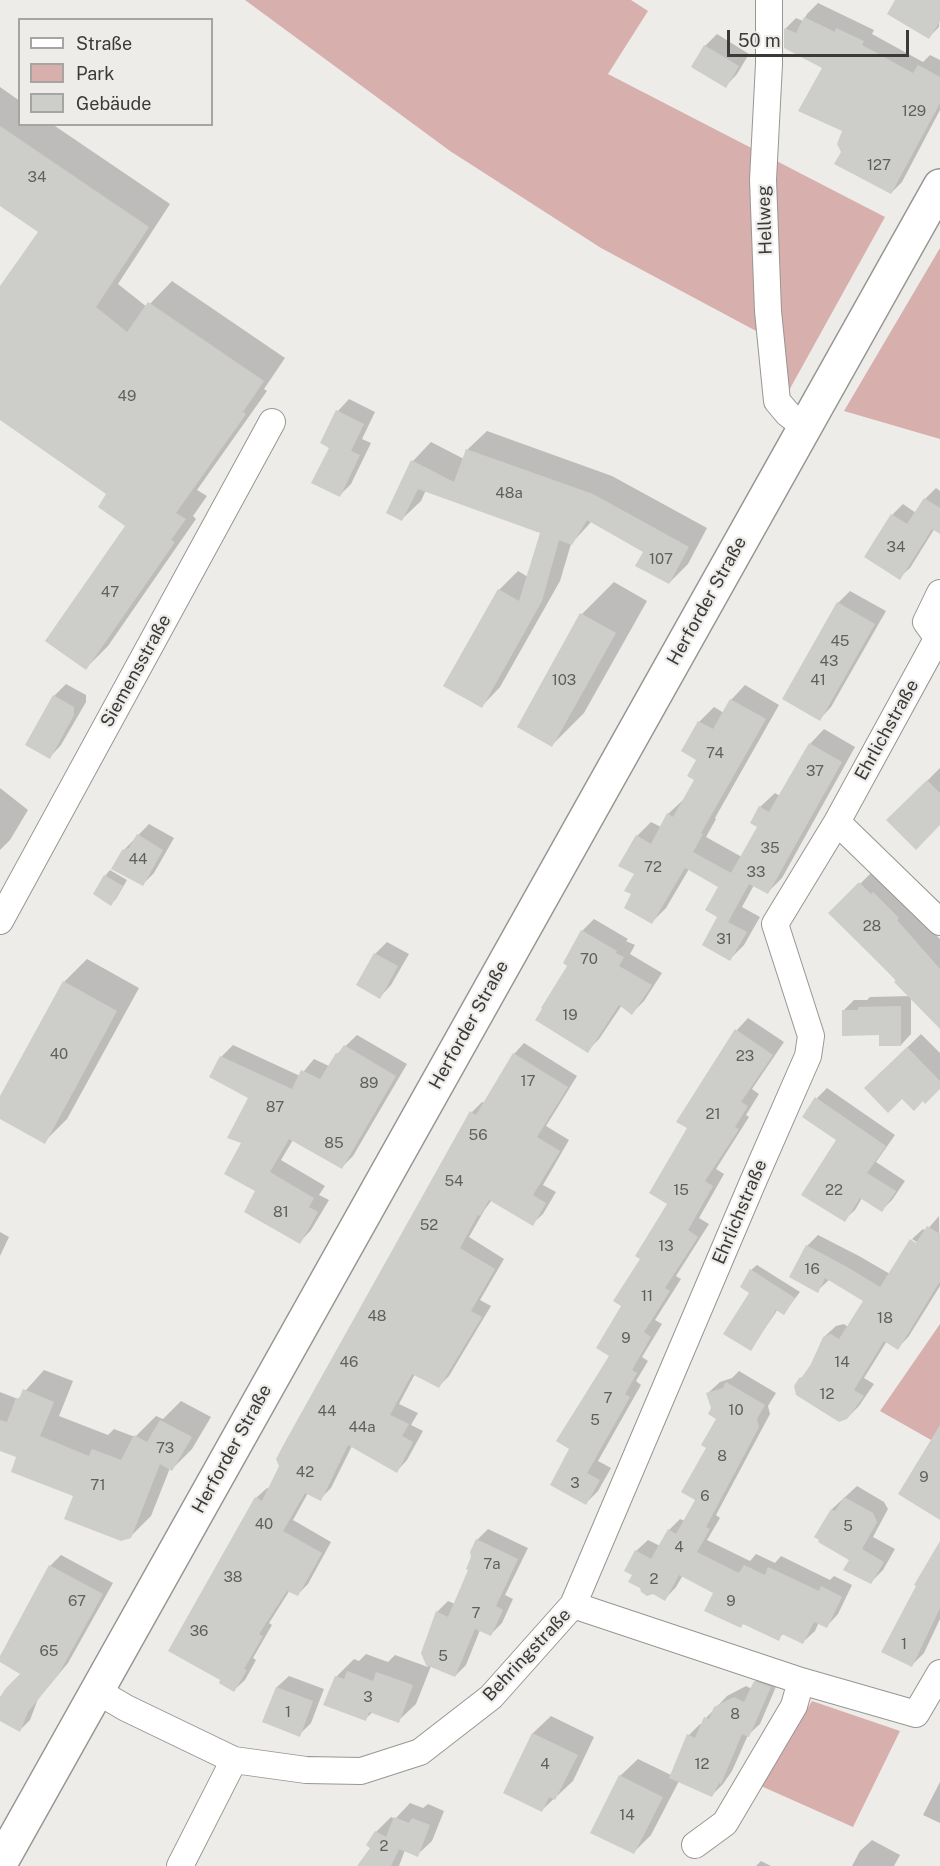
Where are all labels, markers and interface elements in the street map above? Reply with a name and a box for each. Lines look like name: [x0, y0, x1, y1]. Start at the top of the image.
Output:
legend: [18, 18, 213, 126]
scale bar: [730, 18, 912, 56]
text: 50 m: [738, 30, 781, 51]
text: Straße: [76, 33, 132, 54]
text: Park: [76, 63, 114, 84]
text: Gebäude: [76, 93, 151, 114]
house number: 129: [902, 102, 926, 120]
house number: 127: [867, 156, 891, 174]
house number: 34: [28, 168, 46, 186]
street label: Hellweg: [753, 185, 777, 255]
house number: 49: [118, 387, 136, 405]
house number: 48a: [495, 484, 523, 502]
street label: Herforder Straße: [663, 533, 751, 669]
house number: 34: [887, 538, 905, 556]
house number: 107: [649, 550, 673, 568]
house number: 47: [101, 583, 119, 601]
street label: Siemensstraße: [96, 611, 176, 731]
house number: 45: [831, 632, 849, 650]
house number: 43: [820, 652, 838, 670]
house number: 103: [552, 671, 576, 689]
house number: 41: [810, 671, 826, 689]
street label: Ehrlichstraße: [851, 676, 923, 784]
house number: 74: [706, 744, 724, 762]
house number: 37: [806, 762, 824, 780]
house number: 35: [760, 839, 780, 857]
house number: 44: [129, 850, 147, 868]
house number: 72: [644, 858, 662, 876]
house number: 33: [747, 863, 765, 881]
house number: 28: [863, 917, 881, 935]
house number: 31: [716, 930, 732, 948]
house number: 70: [580, 950, 598, 968]
street label: Herforder Straße: [425, 957, 513, 1093]
house number: 19: [562, 1006, 578, 1024]
house number: 40: [50, 1045, 68, 1063]
house number: 23: [736, 1047, 754, 1065]
house number: 17: [520, 1072, 536, 1090]
house number: 89: [360, 1074, 378, 1092]
house number: 87: [266, 1098, 284, 1116]
house number: 21: [705, 1105, 721, 1123]
house number: 56: [469, 1126, 487, 1144]
house number: 85: [324, 1134, 344, 1152]
street label: Ehrlichstraße: [708, 1156, 772, 1268]
house number: 54: [444, 1172, 464, 1190]
house number: 15: [673, 1181, 689, 1199]
house number: 22: [825, 1181, 843, 1199]
house number: 81: [273, 1203, 289, 1221]
house number: 52: [420, 1216, 438, 1234]
house number: 13: [658, 1237, 674, 1255]
house number: 16: [804, 1260, 820, 1278]
house number: 11: [641, 1287, 653, 1305]
house number: 48: [367, 1307, 387, 1325]
house number: 18: [877, 1309, 893, 1327]
house number: 9: [621, 1329, 631, 1347]
house number: 46: [340, 1353, 358, 1371]
house number: 14: [834, 1353, 850, 1371]
street label: Herforder Straße: [188, 1381, 276, 1517]
house number: 12: [819, 1385, 835, 1403]
house number: 7: [603, 1389, 613, 1407]
house number: 10: [728, 1401, 744, 1419]
house number: 44: [318, 1402, 336, 1420]
house number: 5: [590, 1411, 600, 1429]
house number: 44a: [348, 1418, 376, 1436]
house number: 73: [156, 1439, 174, 1457]
house number: 8: [717, 1447, 727, 1465]
house number: 42: [296, 1463, 314, 1481]
house number: 9: [919, 1468, 929, 1486]
house number: 3: [570, 1474, 580, 1492]
house number: 71: [90, 1476, 106, 1494]
house number: 6: [700, 1487, 710, 1505]
house number: 40: [255, 1515, 273, 1533]
house number: 5: [843, 1517, 853, 1535]
house number: 4: [674, 1538, 684, 1556]
house number: 7a: [483, 1555, 501, 1573]
house number: 38: [223, 1568, 243, 1586]
house number: 2: [650, 1570, 658, 1588]
house number: 67: [68, 1592, 86, 1610]
house number: 9: [726, 1592, 736, 1610]
house number: 7: [471, 1604, 481, 1622]
street label: Behringstraße: [479, 1604, 575, 1706]
house number: 36: [190, 1622, 208, 1640]
house number: 1: [901, 1635, 907, 1653]
house number: 65: [40, 1642, 58, 1660]
house number: 5: [438, 1647, 448, 1665]
house number: 3: [363, 1688, 373, 1706]
house number: 1: [285, 1703, 291, 1721]
house number: 8: [730, 1705, 740, 1723]
house number: 4: [540, 1755, 550, 1773]
house number: 12: [694, 1755, 710, 1773]
house number: 14: [619, 1806, 635, 1824]
house number: 2: [380, 1837, 388, 1855]

